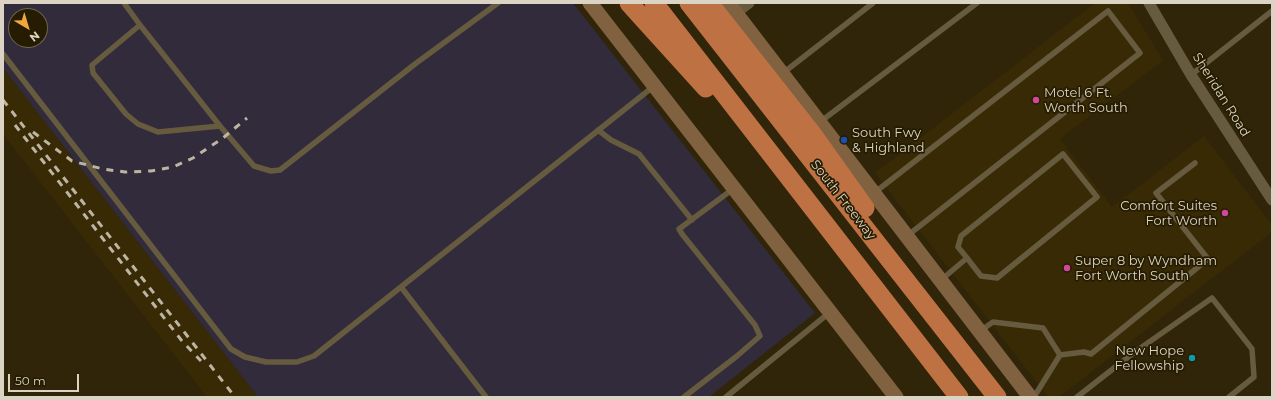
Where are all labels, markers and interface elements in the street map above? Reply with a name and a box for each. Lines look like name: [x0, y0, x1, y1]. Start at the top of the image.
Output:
north arrow: [8, 8, 48, 48]
text: N: [27, 28, 43, 45]
street label: Sheridan Road: [1189, 50, 1253, 140]
place label: Motel 6 Ft. Worth South: [1044, 85, 1128, 116]
marker: Motel 6 Ft. Worth South: [1031, 95, 1041, 105]
place label: South Fwy & Highland: [852, 125, 925, 156]
marker: South Fwy & Highland: [839, 135, 849, 145]
street label: South Freeway: [807, 157, 879, 243]
place label: Comfort Suites Fort Worth: [1120, 198, 1217, 229]
marker: Comfort Suites Fort Worth: [1220, 208, 1230, 218]
place label: Super 8 by Wyndham Fort Worth South: [1075, 253, 1217, 284]
marker: Super 8 by Wyndham Fort Worth South: [1062, 263, 1072, 273]
place label: New Hope Fellowship: [1114, 343, 1184, 374]
marker: New Hope Fellowship: [1187, 353, 1197, 363]
scale bar: [10, 366, 81, 392]
text: 50 m: [15, 373, 46, 388]

